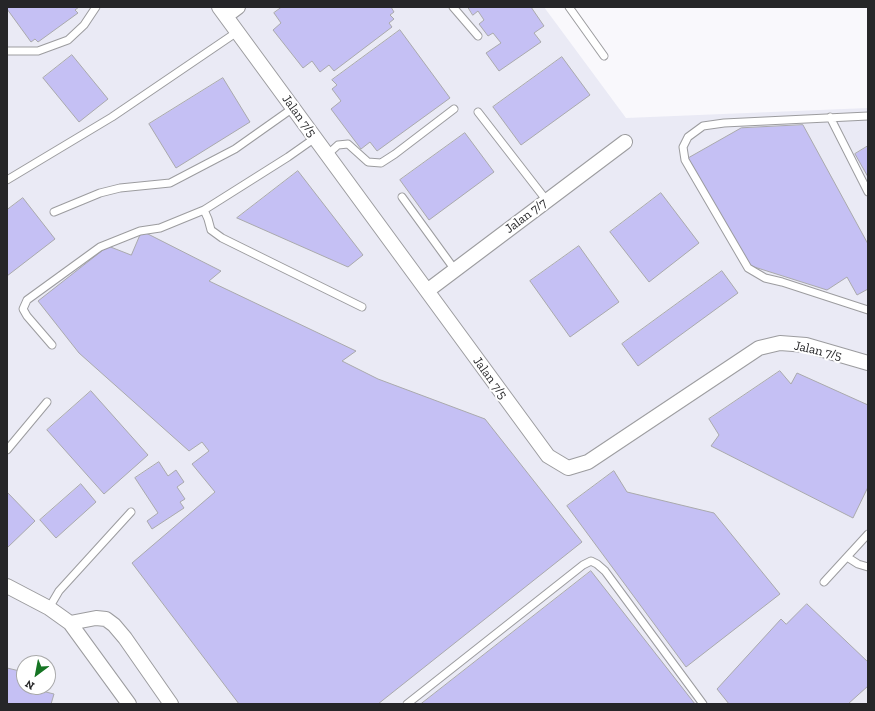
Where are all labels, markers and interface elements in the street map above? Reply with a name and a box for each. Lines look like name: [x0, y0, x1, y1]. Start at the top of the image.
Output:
street label: Jalan 7/5: [278, 92, 320, 140]
street label: Jalan 7/7: [502, 195, 550, 237]
street label: Jalan 7/5: [793, 338, 843, 364]
street label: Jalan 7/5: [469, 354, 511, 402]
north arrow: [16, 655, 56, 695]
text: N: [23, 677, 37, 692]

